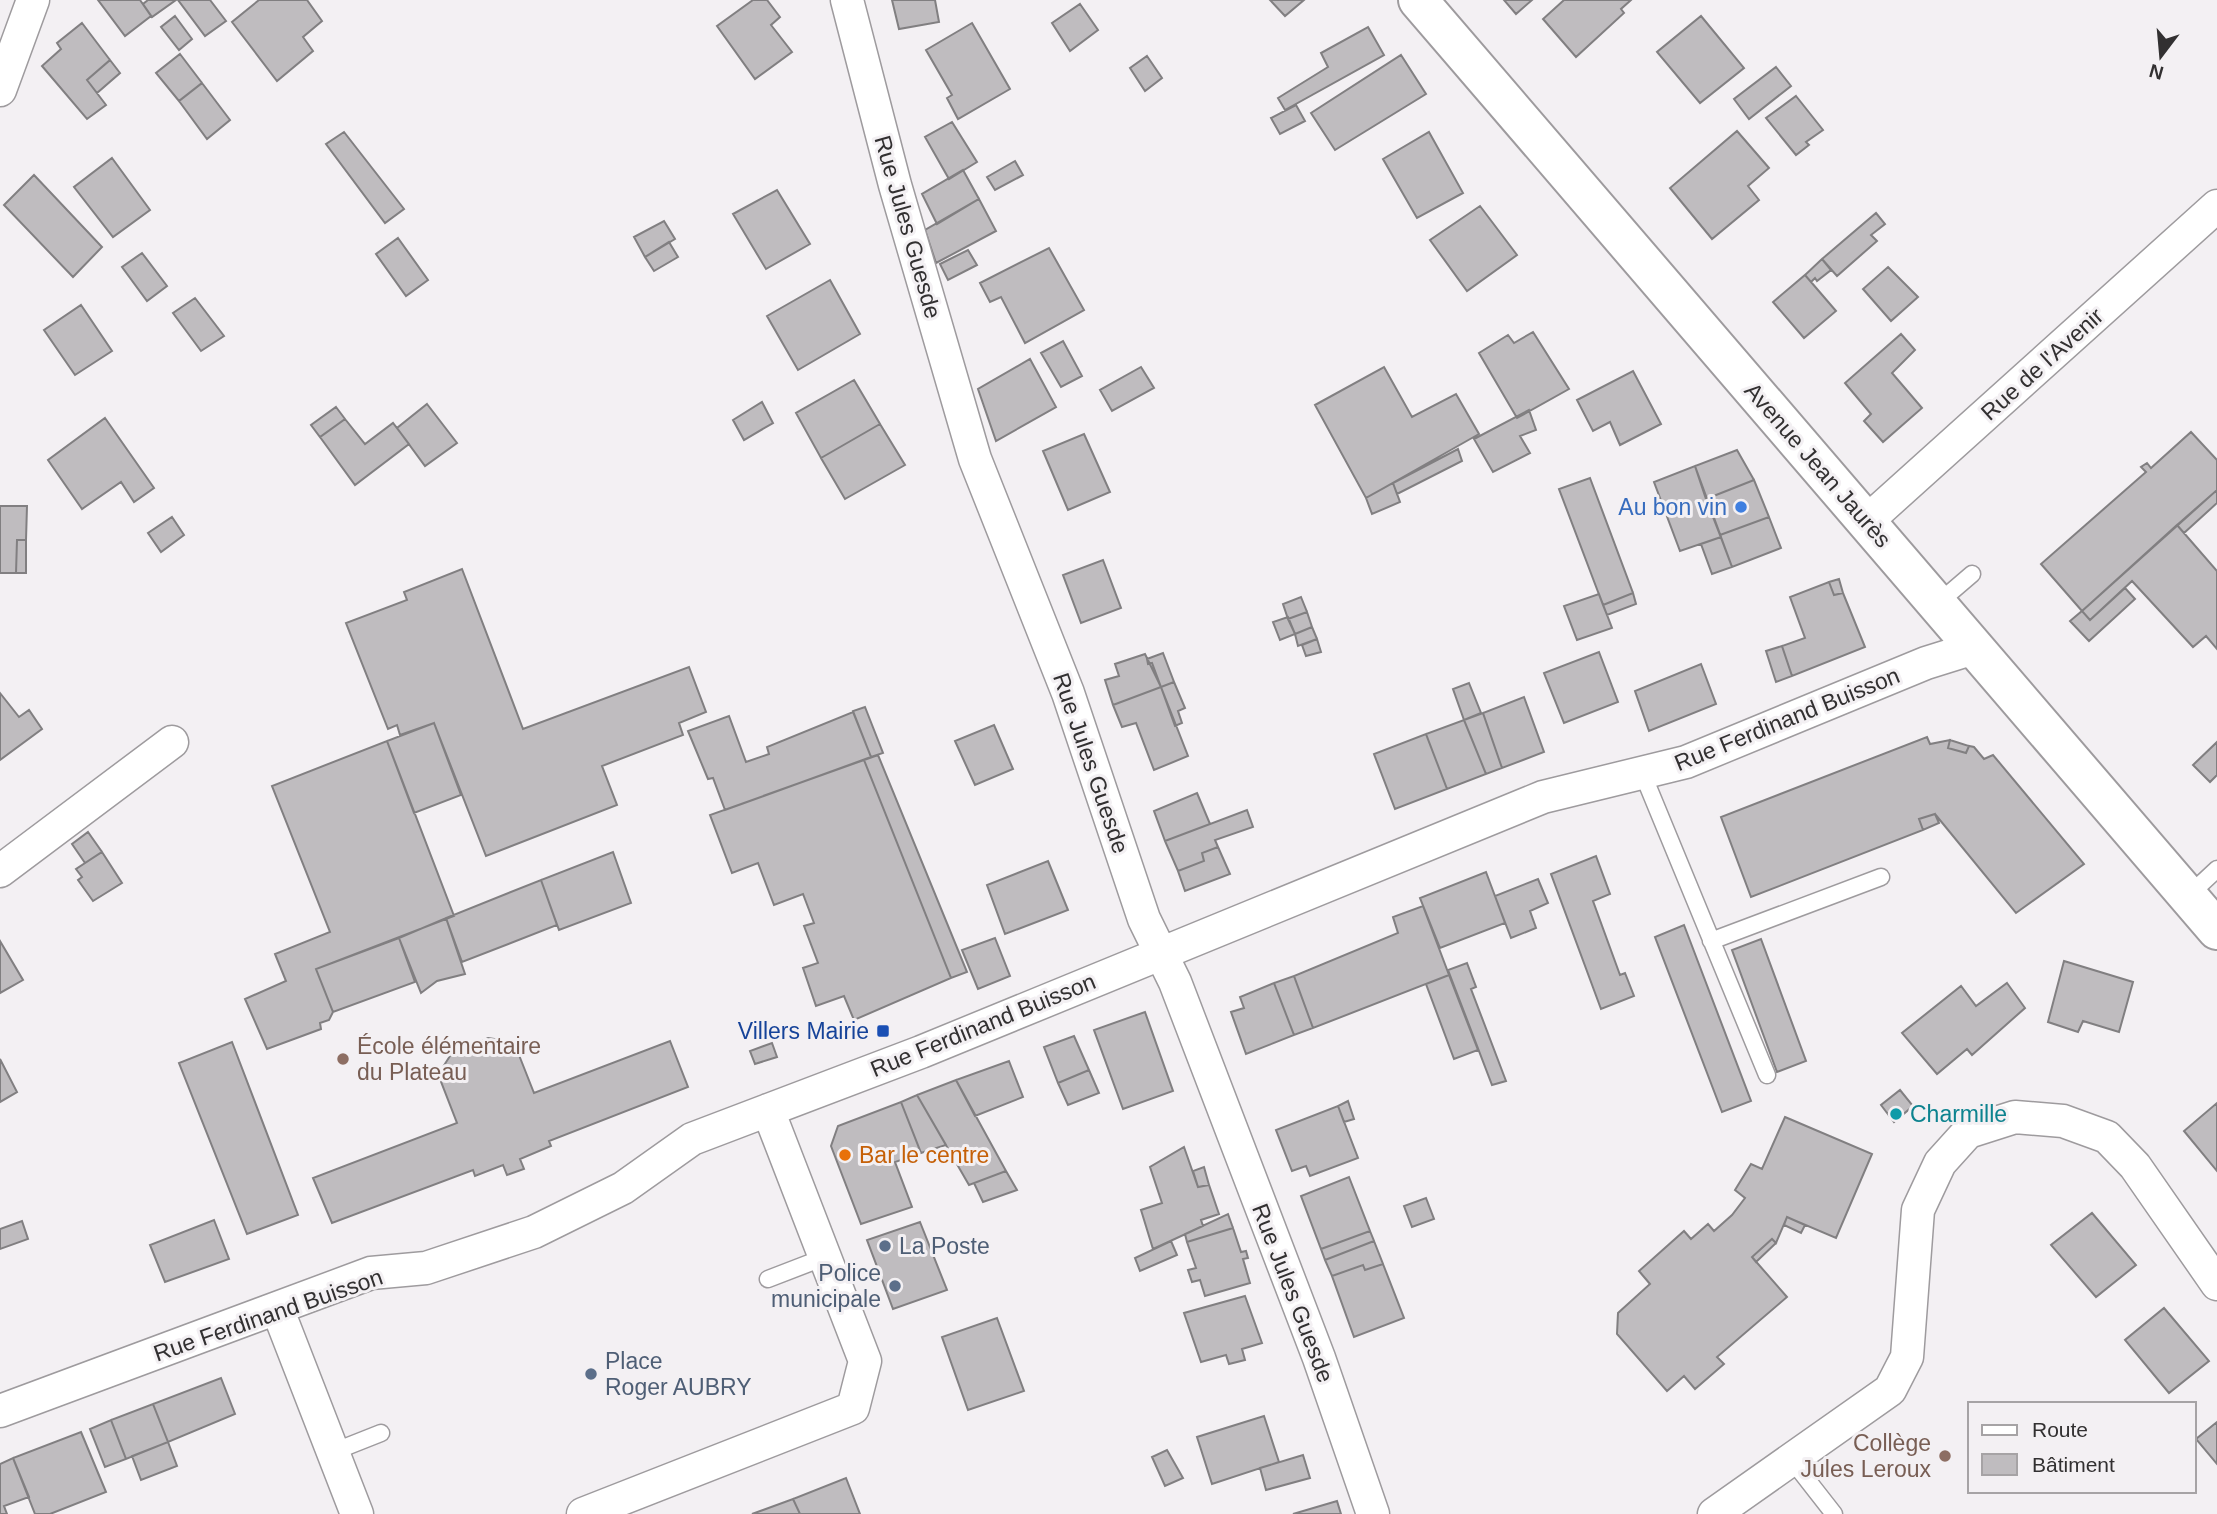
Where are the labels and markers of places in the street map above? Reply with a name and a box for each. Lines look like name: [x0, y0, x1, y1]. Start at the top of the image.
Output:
place label: Au bon vin: [1618, 494, 1727, 520]
marker: Au bon vin: [1733, 499, 1749, 515]
place label: Villers Mairie: [738, 1018, 869, 1044]
marker: Villers Mairie: [875, 1023, 891, 1039]
place label: École élémentaire du Plateau: [357, 1033, 541, 1085]
marker: École élémentaire du Plateau: [335, 1051, 351, 1067]
place label: Charmille: [1910, 1101, 2007, 1127]
marker: Charmille: [1888, 1106, 1904, 1122]
place label: Bar le centre: [859, 1142, 989, 1168]
marker: Bar le centre: [837, 1147, 853, 1163]
place label: La Poste: [899, 1233, 990, 1259]
marker: La Poste: [877, 1238, 893, 1254]
place label: Police municipale: [771, 1260, 881, 1312]
marker: Police municipale: [887, 1278, 903, 1294]
place label: Place Roger AUBRY: [605, 1348, 752, 1400]
marker: Place Roger AUBRY: [583, 1366, 599, 1382]
place label: Collège Jules Leroux: [1801, 1430, 1931, 1482]
marker: Collège Jules Leroux: [1937, 1448, 1953, 1464]

